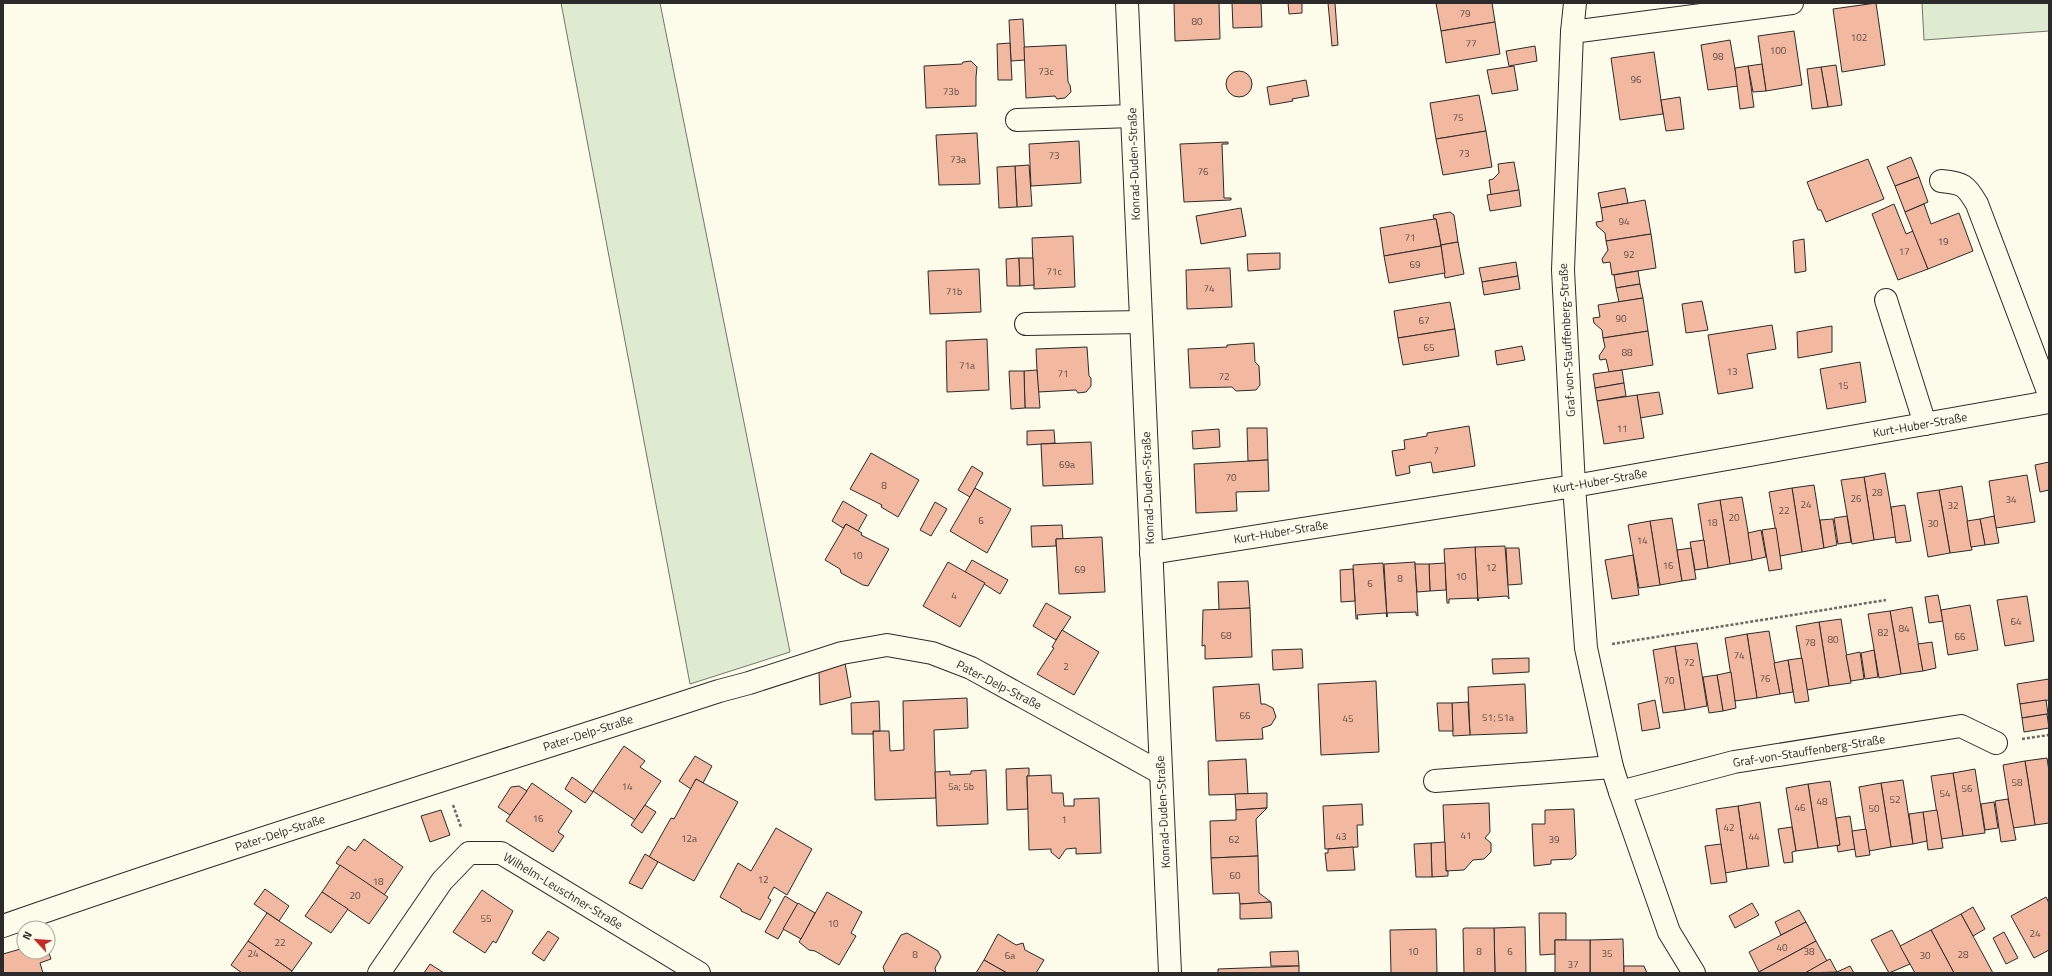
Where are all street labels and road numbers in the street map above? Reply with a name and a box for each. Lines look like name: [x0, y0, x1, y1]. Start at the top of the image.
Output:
street label: Konrad-Duden-Straße: [1122, 107, 1145, 221]
street label: Graf-von-Stauffenberg-Straße: [1553, 263, 1580, 417]
street label: Kurt-Huber-Straße: [1871, 407, 1969, 442]
street label: Konrad-Duden-Straße: [1136, 431, 1159, 545]
street label: Kurt-Huber-Straße: [1551, 463, 1649, 498]
street label: Kurt-Huber-Straße: [1232, 515, 1330, 548]
street label: Pater-Delp-Straße: [953, 655, 1045, 714]
street label: Pater-Delp-Straße: [540, 709, 635, 756]
street label: Graf-von-Stauffenberg-Straße: [1731, 729, 1886, 772]
street label: Konrad-Duden-Straße: [1150, 755, 1175, 869]
street label: Pater-Delp-Straße: [232, 809, 327, 856]
street label: Wilhelm-Leuschner-Straße: [500, 847, 627, 934]

